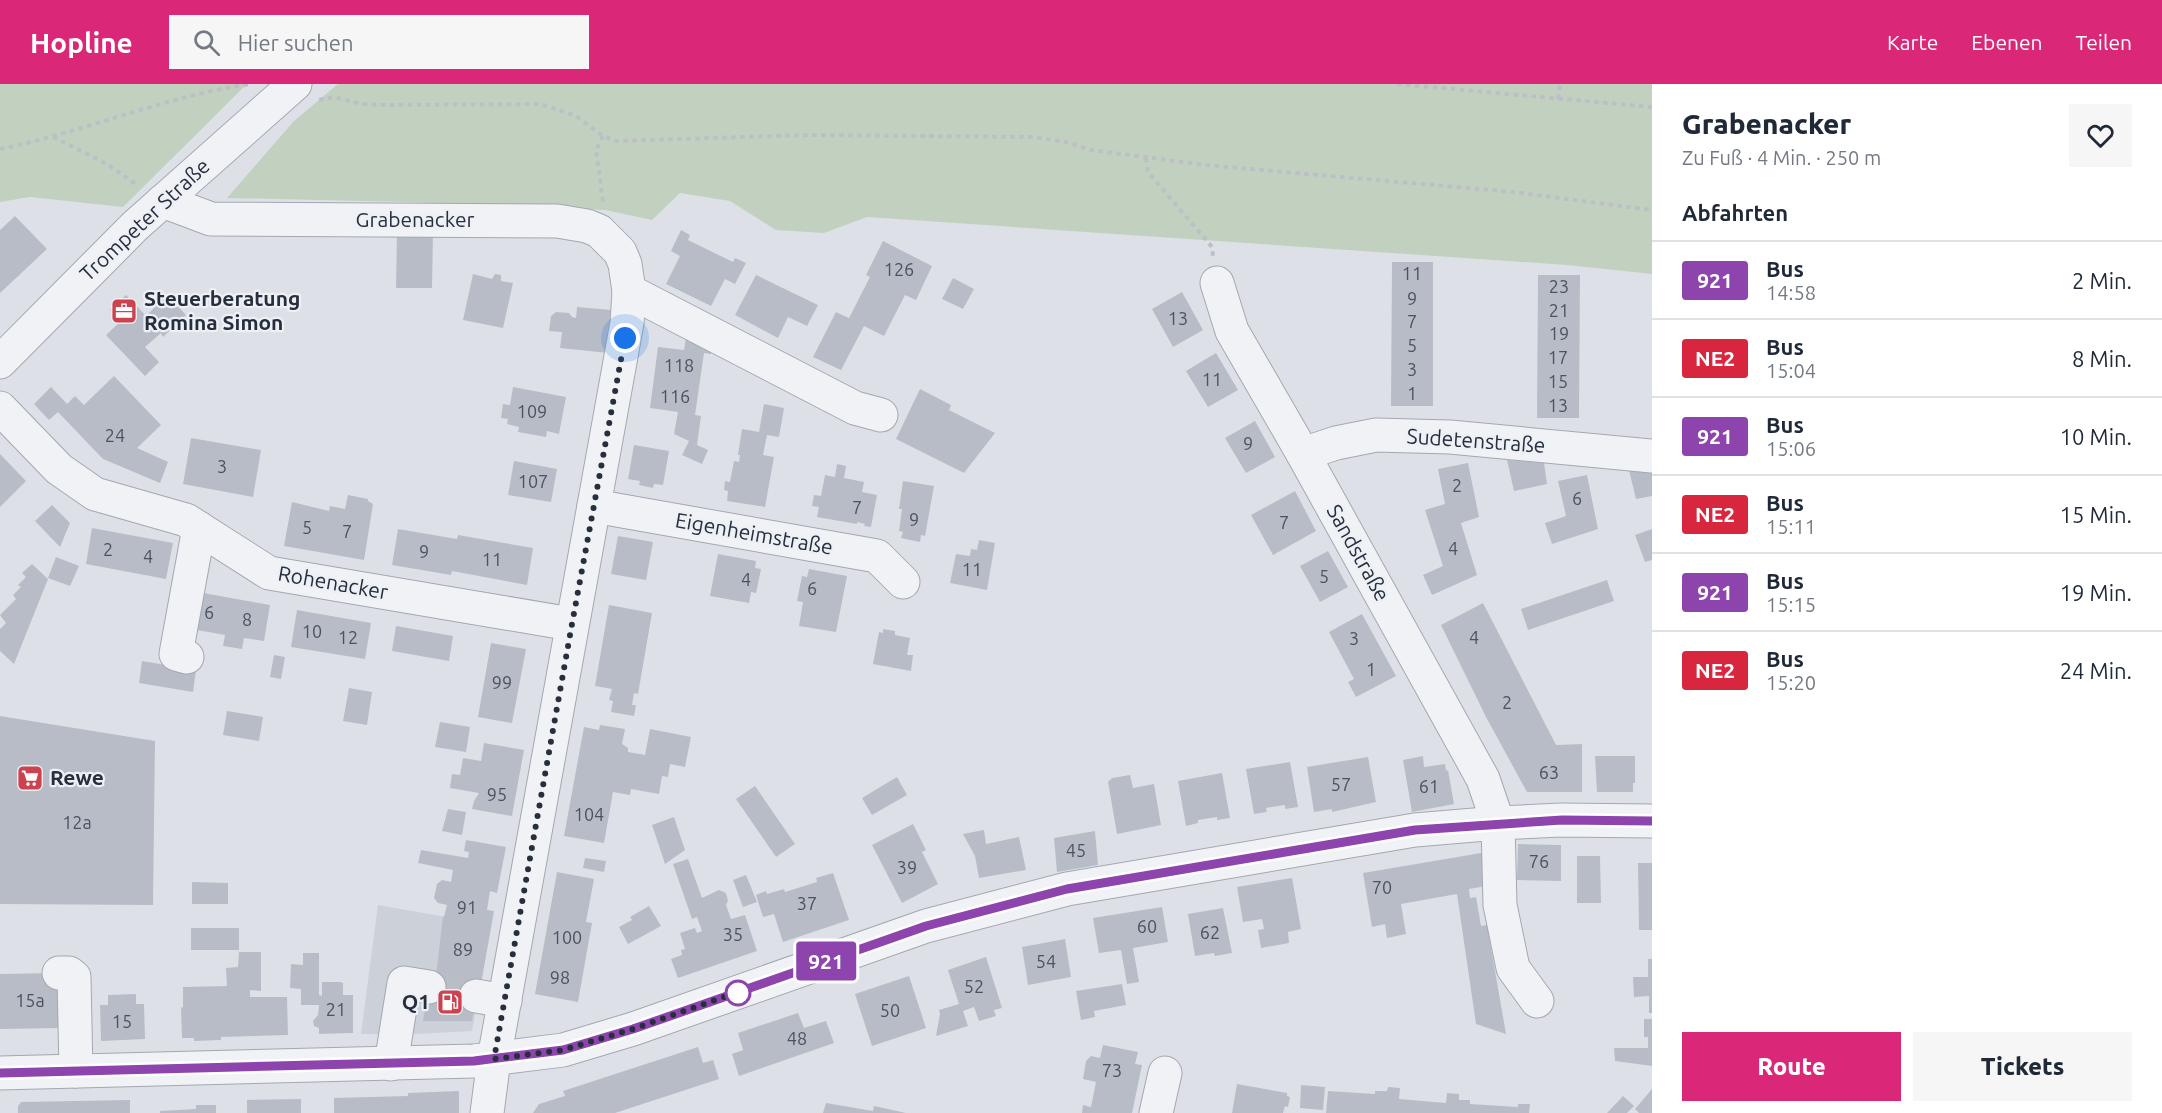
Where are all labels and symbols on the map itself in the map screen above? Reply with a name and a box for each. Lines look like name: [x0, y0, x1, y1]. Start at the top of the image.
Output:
street label: Trompeter Straße: [75, 153, 214, 285]
street label: Grabenacker: [356, 207, 474, 231]
house number: 126: [884, 259, 914, 279]
house number: 11: [1402, 263, 1422, 283]
house number: 23: [1549, 276, 1569, 296]
place label: Steuerberatung Romina Simon: [144, 286, 300, 334]
house number: 9: [1407, 288, 1417, 308]
office icon: Steuerberatung Romina Simon: [109, 296, 139, 326]
house number: 21: [1549, 300, 1569, 320]
house number: 13: [1168, 308, 1188, 328]
house number: 7: [1407, 311, 1417, 331]
your location: [610, 323, 640, 353]
house number: 19: [1549, 323, 1569, 343]
house number: 5: [1407, 335, 1417, 355]
house number: 17: [1548, 347, 1568, 367]
house number: 118: [664, 355, 694, 375]
house number: 3: [1407, 359, 1417, 379]
house number: 11: [1202, 369, 1222, 389]
house number: 15: [1548, 371, 1568, 391]
house number: 1: [1407, 383, 1417, 403]
house number: 116: [660, 386, 690, 406]
house number: 13: [1548, 395, 1568, 415]
house number: 109: [517, 401, 547, 421]
street label: Sudetenstraße: [1406, 423, 1546, 457]
house number: 24: [105, 425, 125, 445]
house number: 9: [1243, 433, 1253, 453]
house number: 3: [217, 456, 227, 476]
house number: 107: [518, 471, 548, 491]
house number: 2: [1452, 475, 1462, 495]
house number: 6: [1572, 488, 1582, 508]
house number: 7: [852, 497, 862, 517]
street label: Sandstraße: [1323, 500, 1395, 605]
street label: Eigenheimstraße: [673, 507, 835, 559]
house number: 9: [909, 509, 919, 529]
house number: 7: [1279, 512, 1289, 532]
house number: 5: [302, 517, 312, 537]
house number: 7: [342, 521, 352, 541]
house number: 4: [1448, 538, 1458, 558]
house number: 2: [103, 539, 113, 559]
house number: 9: [419, 541, 429, 561]
house number: 4: [143, 546, 153, 566]
house number: 11: [482, 549, 502, 569]
house number: 11: [962, 559, 982, 579]
street label: Rohenacker: [276, 561, 390, 603]
house number: 5: [1319, 566, 1329, 586]
house number: 4: [741, 569, 751, 589]
house number: 6: [807, 578, 817, 598]
house number: 6: [204, 602, 214, 622]
house number: 8: [242, 609, 252, 629]
house number: 10: [302, 621, 322, 641]
house number: 12: [338, 627, 358, 647]
house number: 4: [1469, 627, 1479, 647]
house number: 3: [1349, 628, 1359, 648]
house number: 1: [1366, 659, 1376, 679]
house number: 99: [492, 672, 512, 692]
house number: 2: [1502, 692, 1512, 712]
house number: 63: [1539, 762, 1559, 782]
supermarket icon: Rewe: [15, 763, 45, 793]
place label: Rewe: [50, 765, 104, 789]
house number: 57: [1331, 774, 1351, 794]
house number: 61: [1419, 776, 1439, 796]
house number: 95: [487, 784, 507, 804]
house number: 104: [574, 804, 604, 824]
house number: 12a: [62, 812, 92, 832]
house number: 45: [1066, 840, 1086, 860]
house number: 76: [1529, 851, 1549, 871]
house number: 39: [897, 857, 917, 877]
house number: 70: [1372, 877, 1392, 897]
house number: 37: [797, 893, 817, 913]
house number: 91: [457, 897, 477, 917]
house number: 60: [1137, 916, 1157, 936]
house number: 62: [1200, 922, 1220, 942]
house number: 35: [723, 924, 743, 944]
house number: 100: [552, 927, 582, 947]
house number: 89: [453, 939, 473, 959]
line badge: 921: [792, 942, 860, 980]
house number: 54: [1036, 951, 1056, 971]
house number: 98: [550, 967, 570, 987]
house number: 52: [964, 976, 984, 996]
unlabelled marker: [725, 980, 751, 1006]
fuel station icon: Q1: [435, 987, 465, 1017]
place label: Q1: [402, 989, 430, 1013]
house number: 15a: [15, 990, 45, 1010]
house number: 21: [326, 999, 346, 1019]
house number: 50: [880, 1000, 900, 1020]
house number: 15: [112, 1011, 132, 1031]
house number: 48: [787, 1028, 807, 1048]
house number: 73: [1102, 1060, 1122, 1080]

